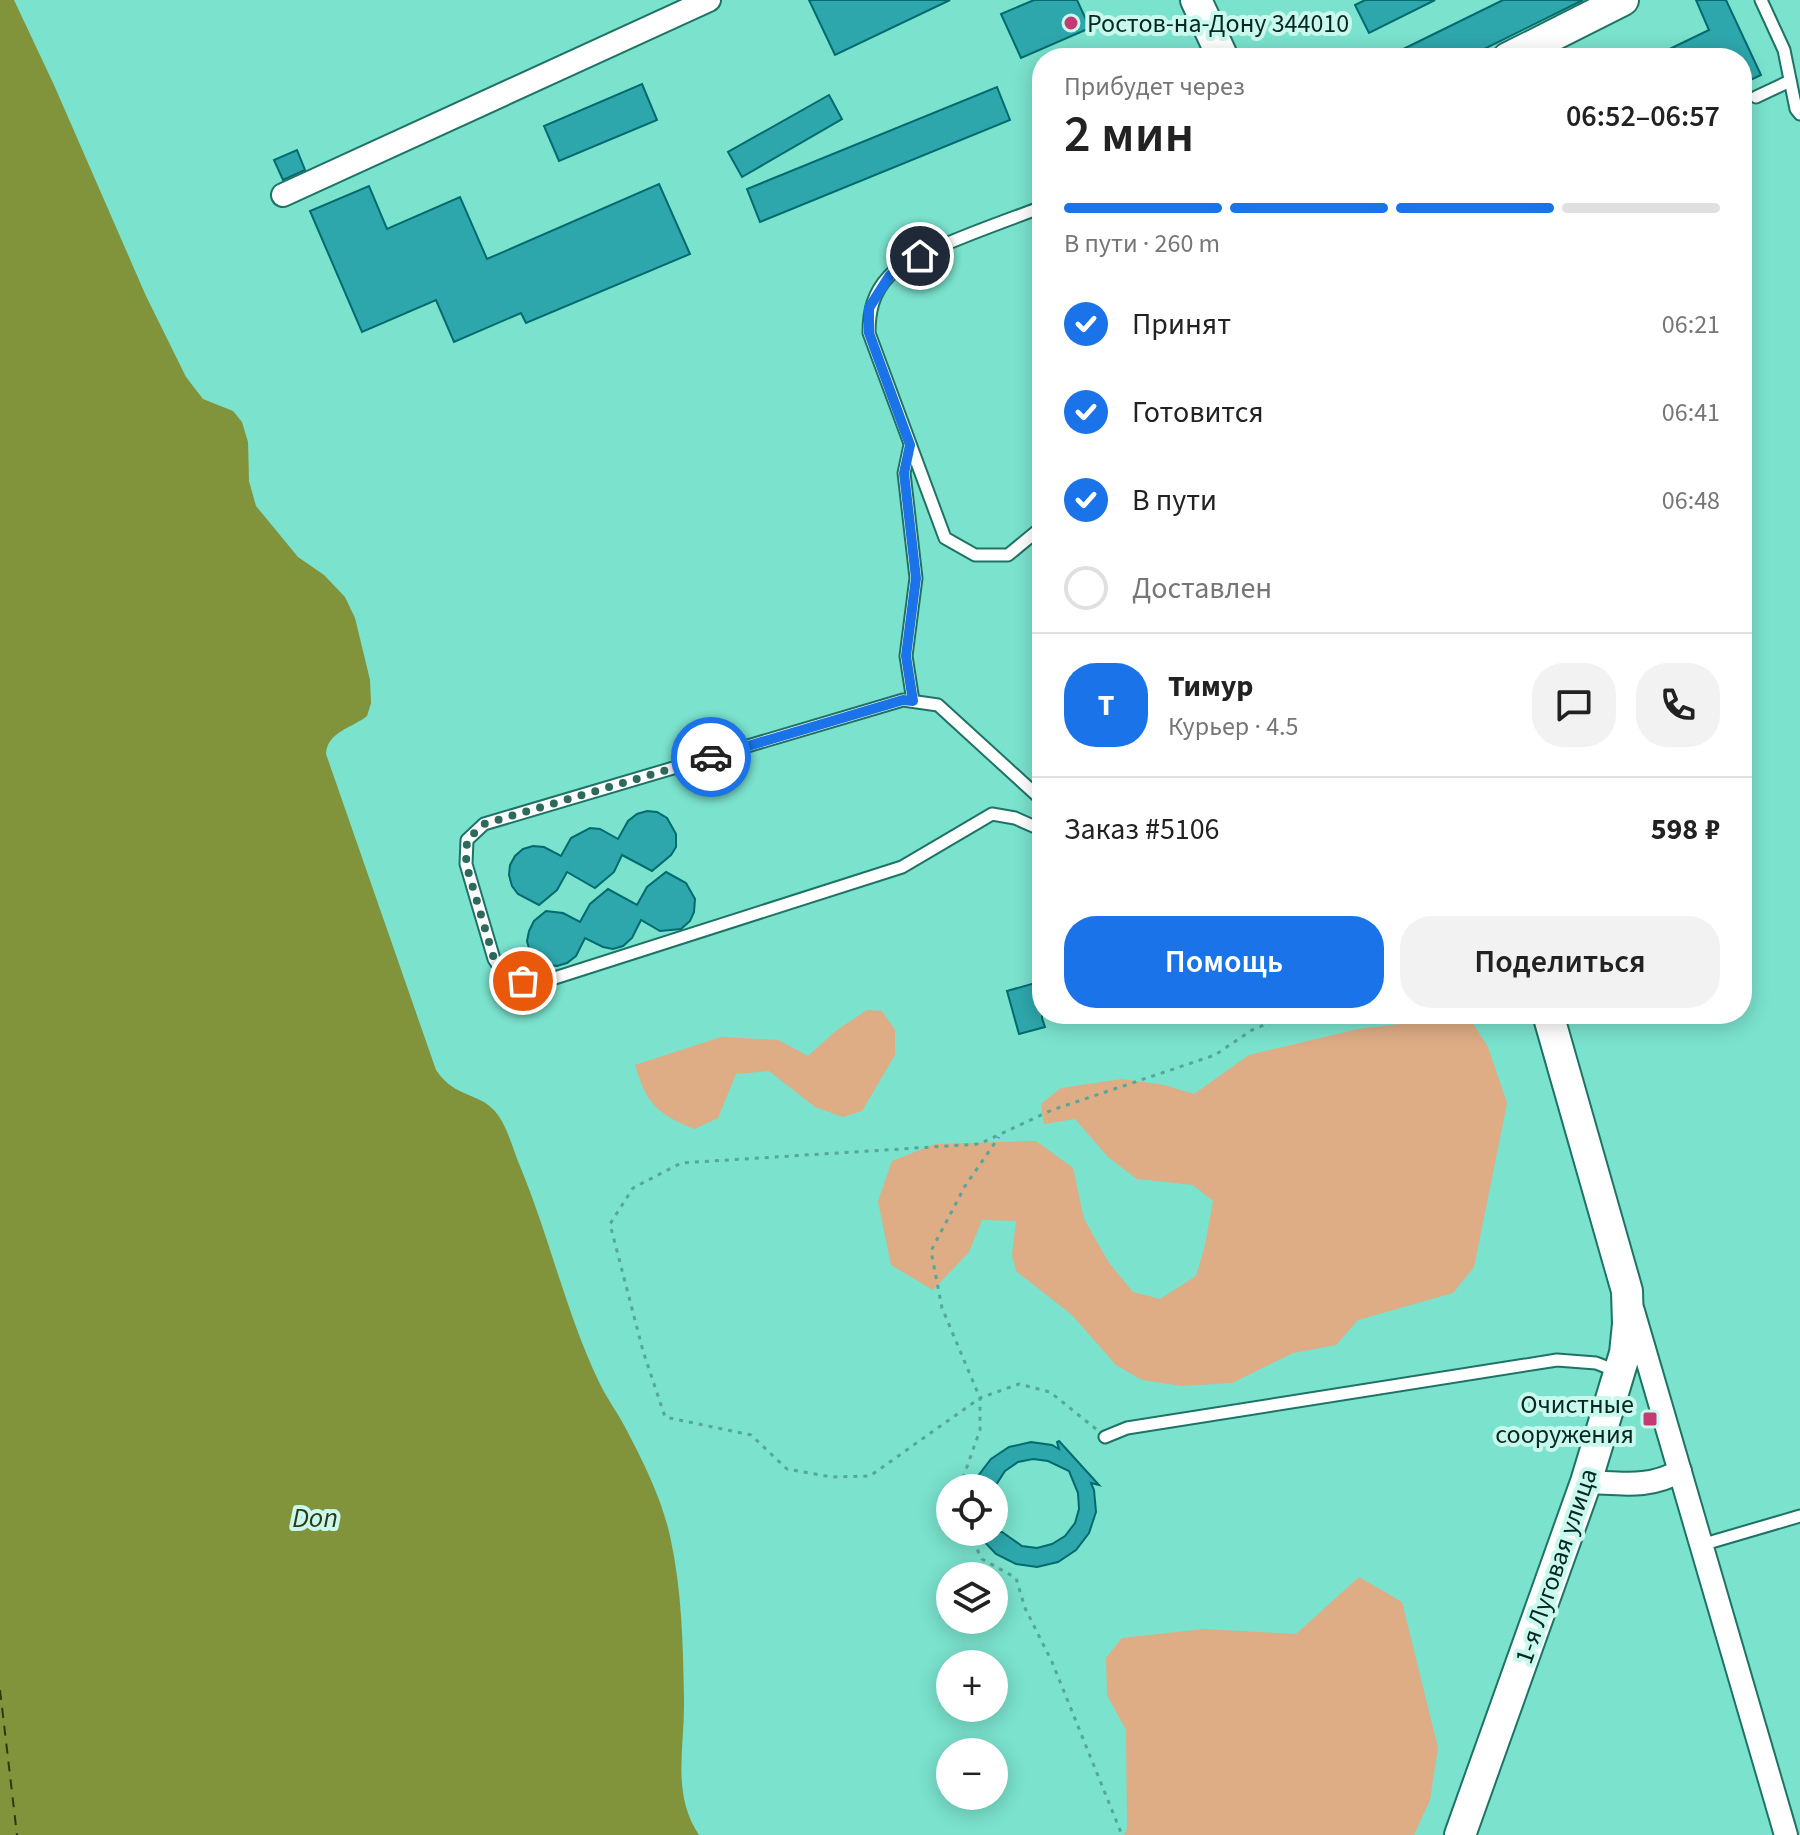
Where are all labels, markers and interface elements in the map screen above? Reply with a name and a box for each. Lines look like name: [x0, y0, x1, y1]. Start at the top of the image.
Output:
place label: Ростов-на-Дону 344010: [1087, 5, 1349, 42]
marker: Ростов-на-Дону 344010: [1062, 14, 1080, 32]
text: Прибудет через: [1064, 68, 1245, 105]
text: 06:52–06:57: [1566, 95, 1720, 138]
text: 2 мин: [1064, 98, 1194, 172]
pin: [886, 222, 954, 290]
text: В пути · 260 m: [1064, 225, 1220, 262]
icon: home: [898, 234, 942, 278]
icon: check: [1064, 302, 1108, 346]
text: Принят: [1132, 303, 1231, 346]
text: 06:21: [1662, 306, 1720, 343]
icon: check: [1064, 390, 1108, 434]
text: Готовится: [1132, 391, 1264, 434]
text: 06:41: [1662, 394, 1720, 431]
icon: check: [1064, 478, 1108, 522]
text: В пути: [1132, 479, 1217, 522]
text: 06:48: [1662, 482, 1720, 519]
text: Доставлен: [1132, 567, 1272, 610]
button: chat: [1532, 663, 1616, 747]
button: phone: [1636, 663, 1720, 747]
text: Тимур: [1168, 665, 1254, 708]
text: Т: [1098, 684, 1114, 727]
text: Курьер · 4.5: [1168, 708, 1298, 745]
courier: [671, 717, 751, 797]
icon: car: [689, 735, 733, 779]
text: Заказ #5106: [1064, 808, 1220, 851]
text: 598 ₽: [1651, 808, 1720, 851]
button: Помощь: [1064, 916, 1384, 1008]
button: Поделиться: [1400, 916, 1720, 1008]
pin: [489, 947, 557, 1015]
icon: bag: [501, 959, 545, 1003]
place label: Очистные сооружения: [1495, 1386, 1634, 1453]
marker: Очистные сооружения: [1641, 1410, 1659, 1428]
street label: 1-я Луговая улица: [1505, 1463, 1607, 1669]
map controls: [936, 1474, 1008, 1810]
button: locate: [936, 1474, 1008, 1546]
water label: Don: [292, 1498, 338, 1538]
button: layers: [936, 1562, 1008, 1634]
button: +: [936, 1650, 1008, 1722]
button: −: [936, 1738, 1008, 1810]

